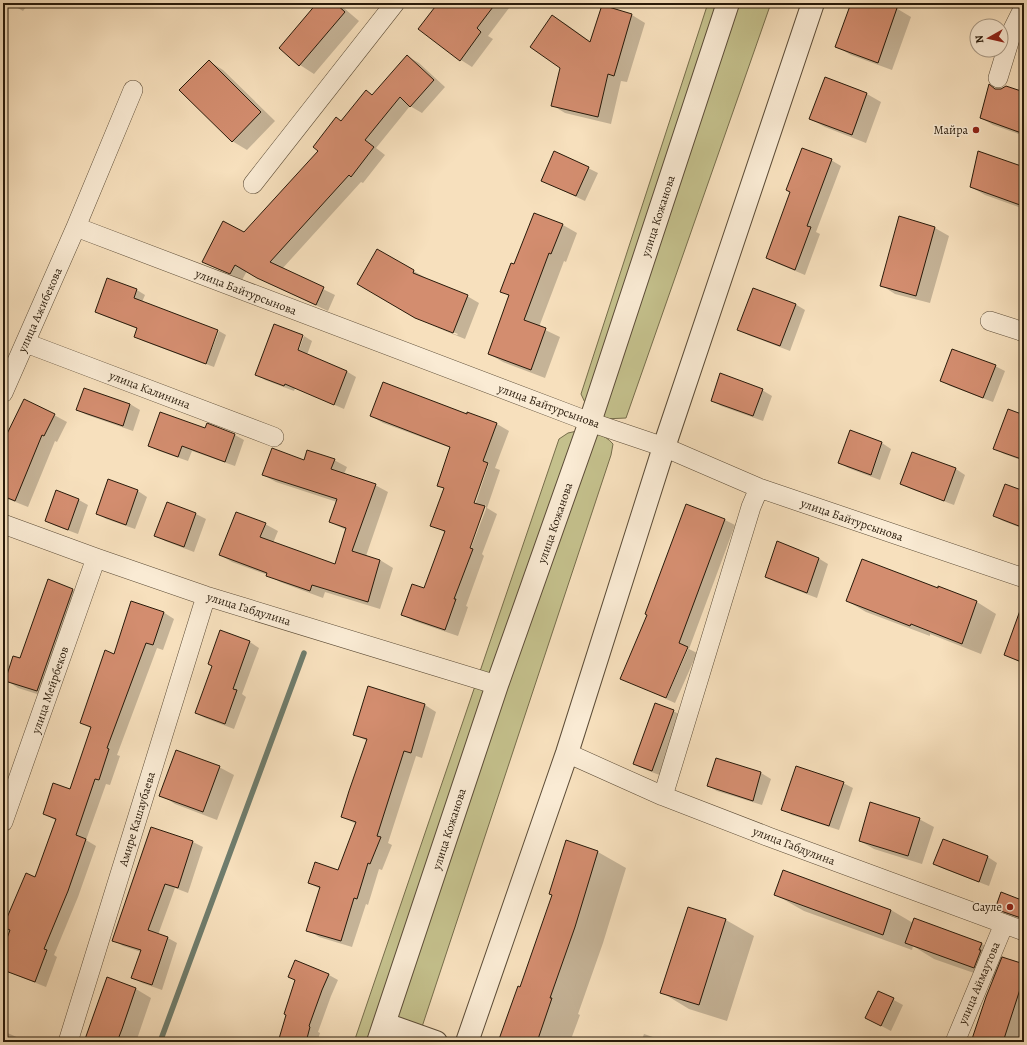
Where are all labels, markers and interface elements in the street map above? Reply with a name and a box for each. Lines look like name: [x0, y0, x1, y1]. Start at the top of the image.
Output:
north arrow: [969, 18, 1009, 58]
text: N: [972, 34, 988, 44]
place label: Майра: [934, 122, 968, 138]
marker: Майра: [971, 125, 981, 135]
street label: улица Кожанова: [637, 173, 679, 260]
street label: улица Ажибекова: [14, 265, 66, 356]
street label: улица Байтурсынова: [192, 265, 299, 319]
street label: улица Калинина: [106, 367, 193, 413]
street label: улица Байтурсынова: [495, 380, 603, 432]
street label: улица Кожанова: [533, 480, 577, 567]
street label: улица Байтурсынова: [798, 495, 906, 545]
street label: улица Габдулина: [204, 588, 293, 629]
street label: улица Мейрбеков: [27, 644, 73, 737]
street label: Амире Кашаубаева: [115, 769, 159, 869]
street label: улица Кожанова: [428, 786, 470, 873]
street label: улица Габдулина: [750, 823, 838, 869]
place label: Сауле: [972, 899, 1002, 915]
marker: Сауле: [1005, 902, 1015, 912]
street label: улица Аймаутова: [954, 939, 1004, 1028]

